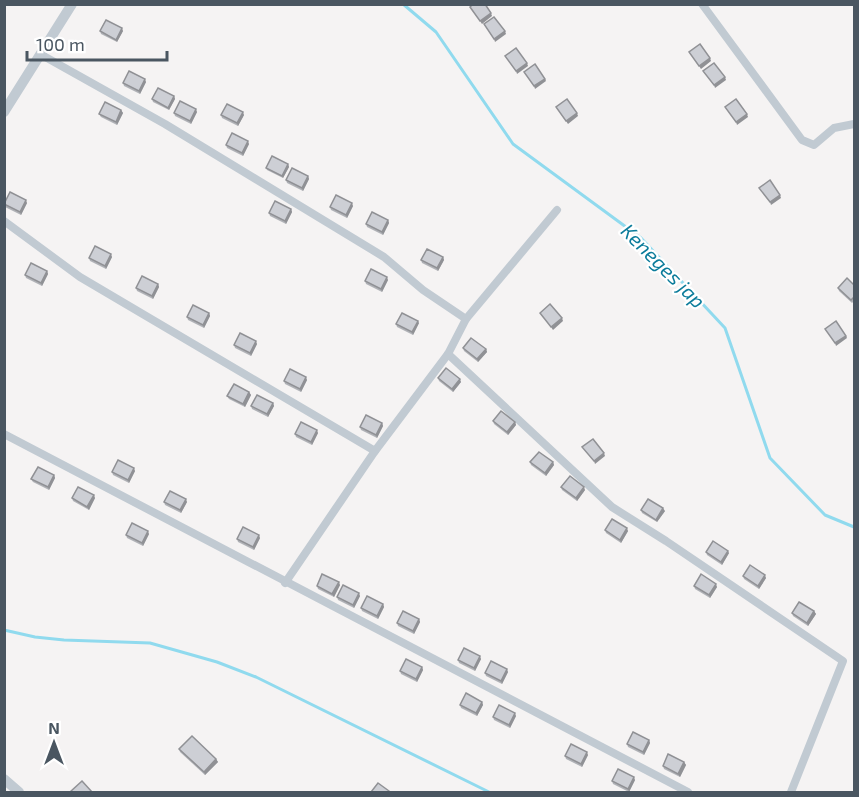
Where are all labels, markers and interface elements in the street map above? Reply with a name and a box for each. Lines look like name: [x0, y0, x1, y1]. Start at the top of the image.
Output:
scale bar: [27, 24, 166, 62]
text: 100 m: [36, 33, 85, 55]
water label: Keneges jap: [617, 218, 711, 312]
north arrow: [24, 713, 84, 773]
text: N: [48, 718, 60, 737]

